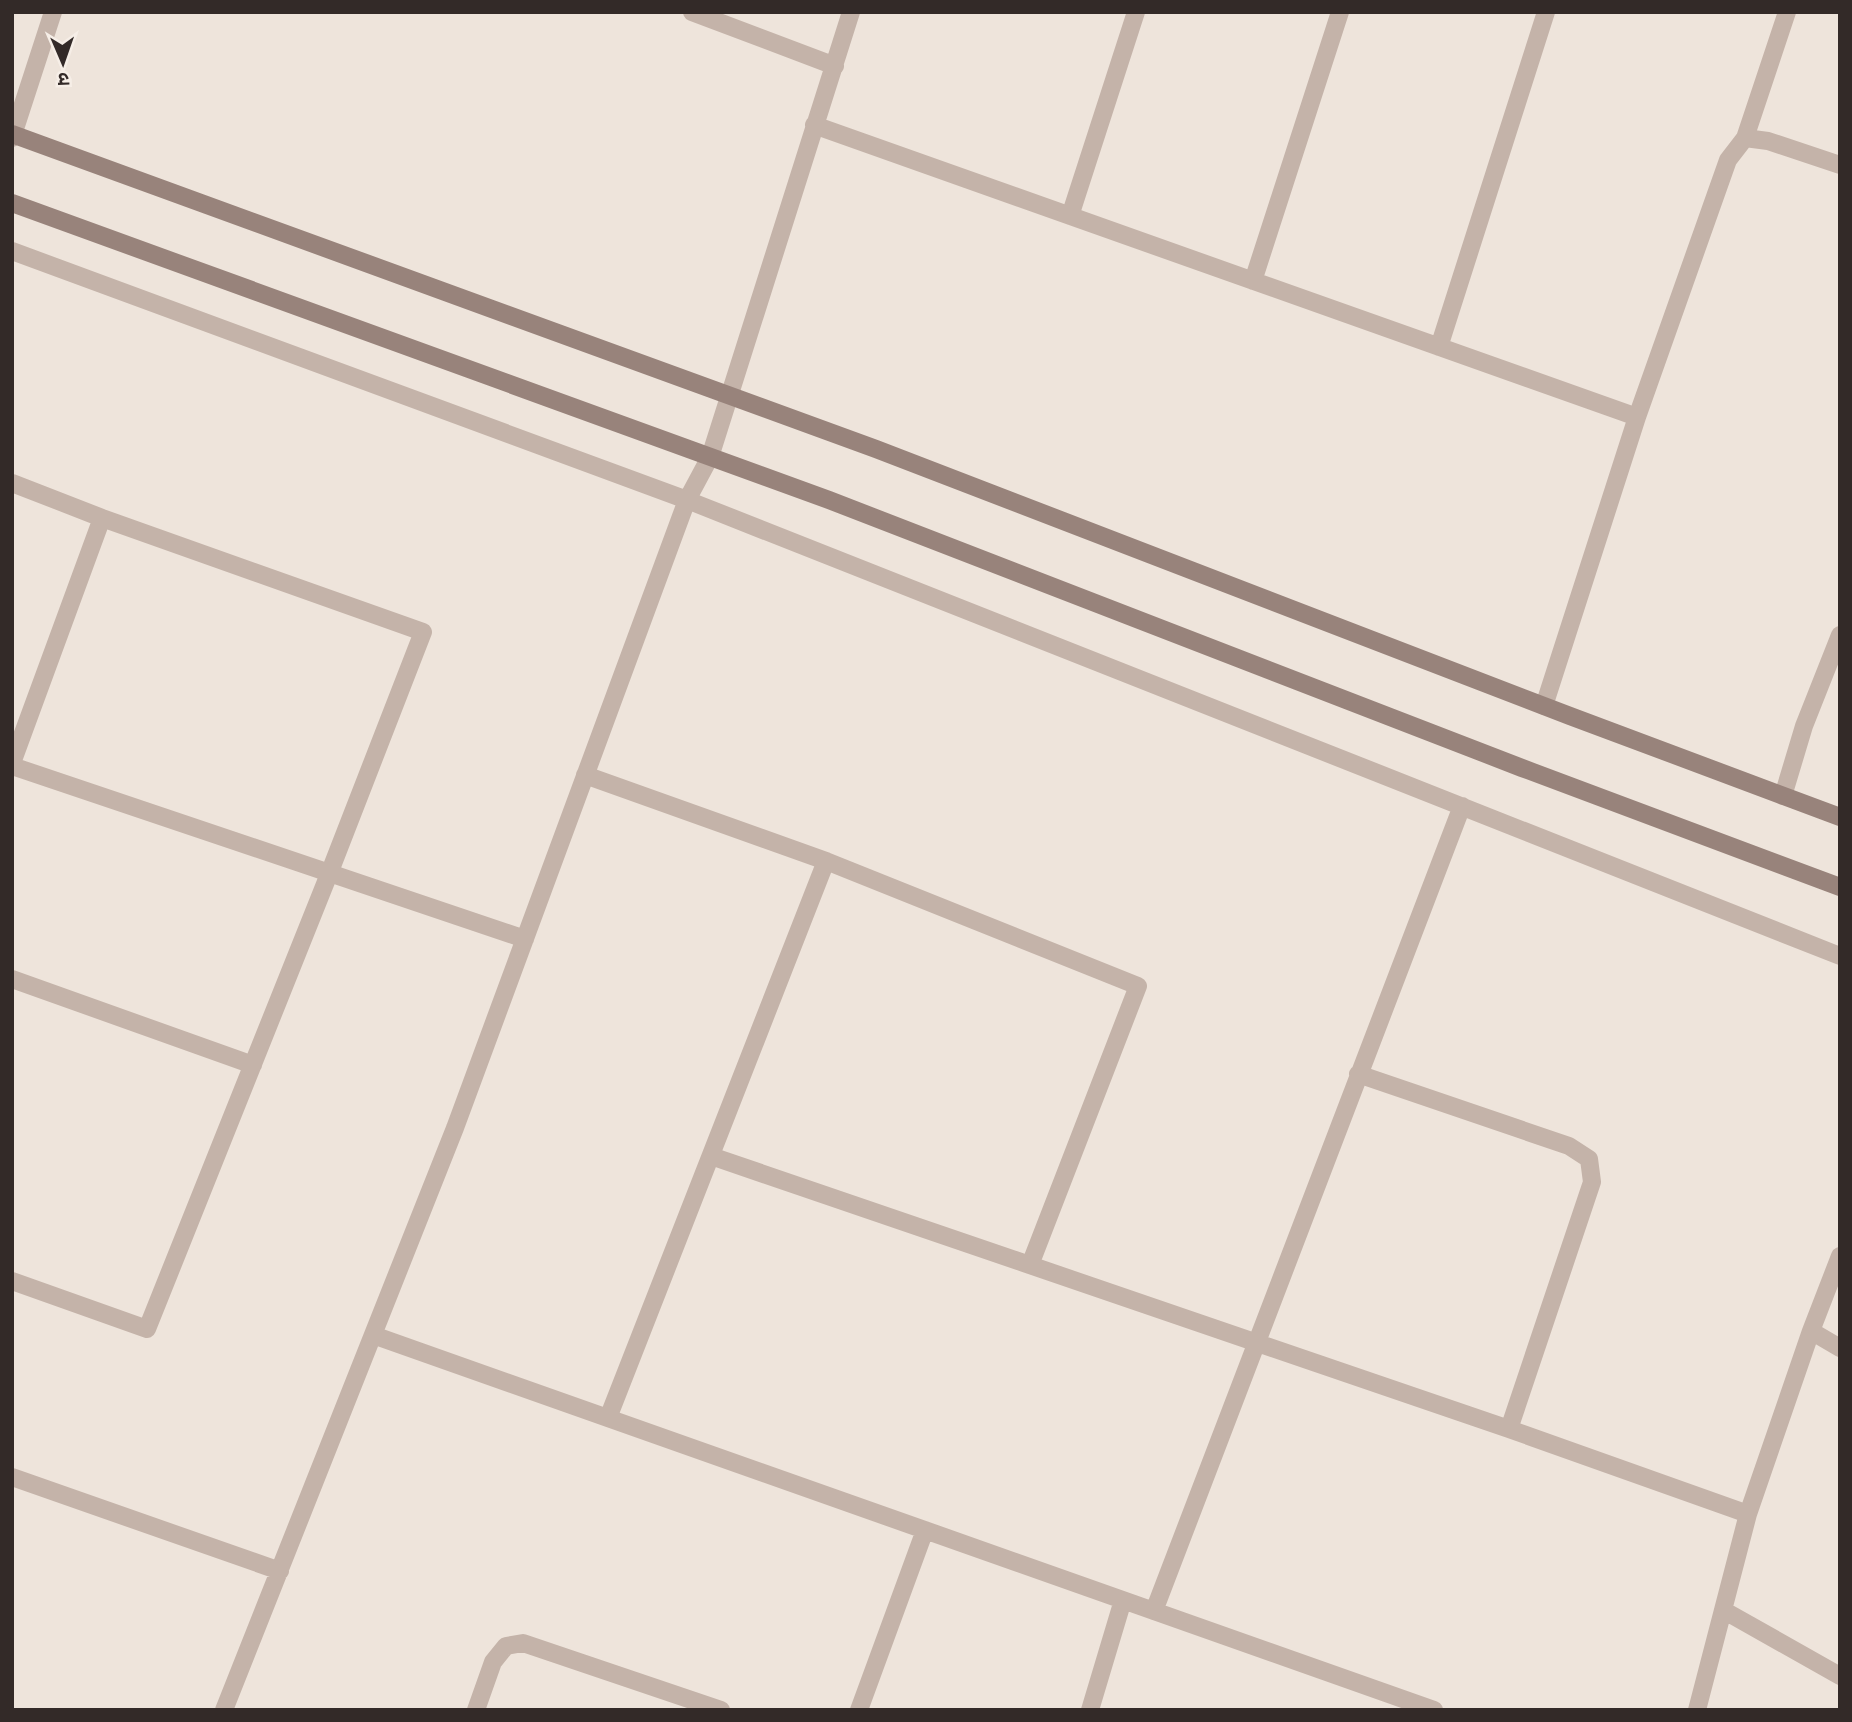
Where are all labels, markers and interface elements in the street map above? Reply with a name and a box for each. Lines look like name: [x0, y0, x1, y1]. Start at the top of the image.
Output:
north arrow: [28, 28, 98, 98]
text: उ: [57, 69, 70, 90]

